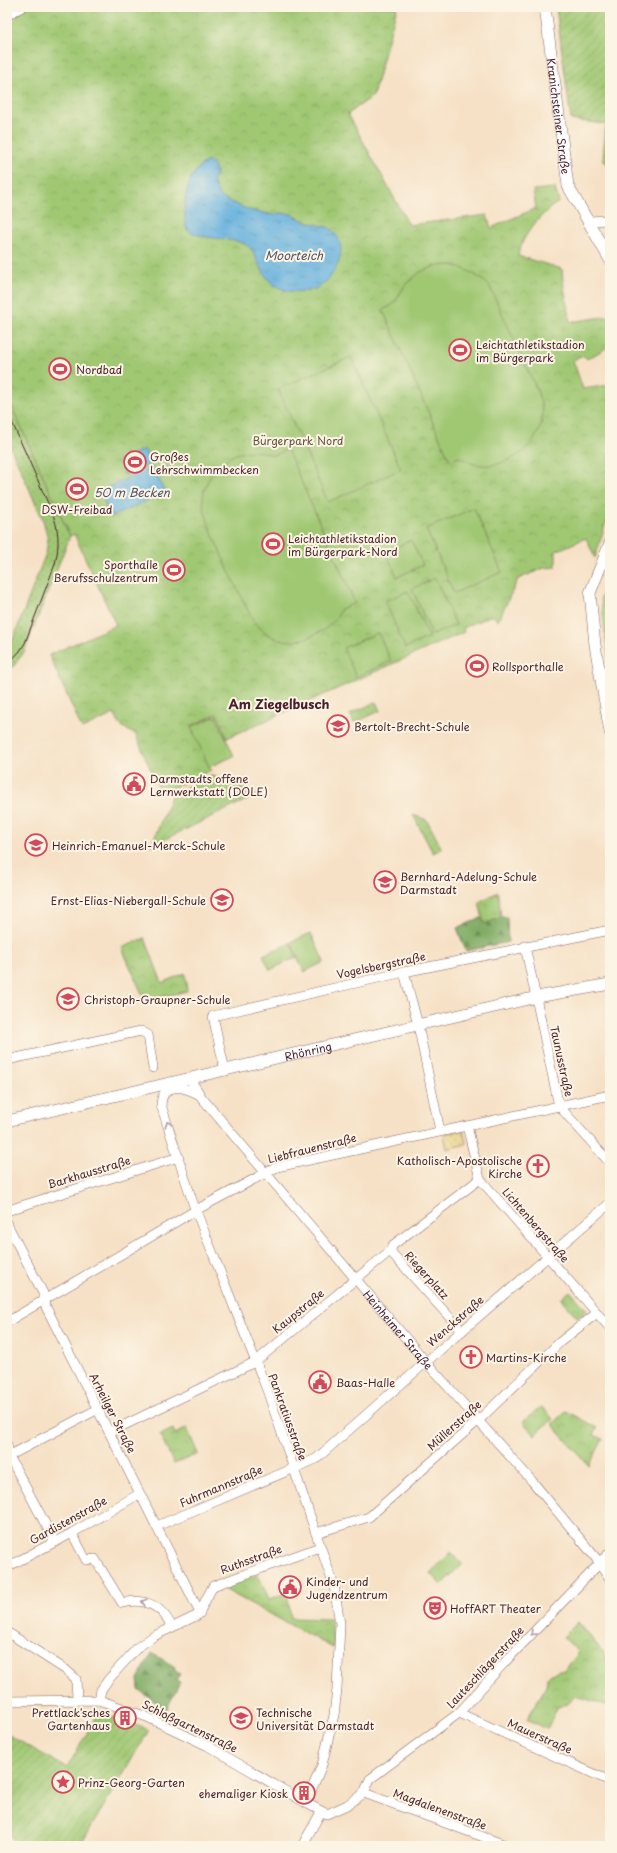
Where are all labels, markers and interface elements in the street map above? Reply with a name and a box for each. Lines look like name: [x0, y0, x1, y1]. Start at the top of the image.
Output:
street label: Kranichsteiner Straße: [543, 57, 575, 175]
water label: Moorteich: [265, 246, 324, 264]
place label: Leichtathletikstadion im Bürgerpark: [476, 336, 585, 366]
sports icon: Leichtathletikstadion im Bürgerpark: [447, 337, 473, 363]
sports icon: Nordbad: [47, 356, 73, 382]
place label: Nordbad: [76, 361, 122, 378]
park label: Bürgerpark Nord: [252, 432, 344, 449]
place label: Großes Lehrschwimmbecken: [150, 448, 259, 478]
sports icon: Großes Lehrschwimmbecken: [122, 449, 148, 475]
sports icon: DSW-Freibad: [64, 476, 90, 502]
water label: 50 m Becken: [94, 483, 170, 501]
place label: DSW-Freibad: [42, 501, 112, 518]
place label: Leichtathletikstadion im Bürgerpark-Nord: [288, 530, 398, 560]
sports icon: Leichtathletikstadion im Bürgerpark-Nord: [260, 531, 286, 557]
place label: Sporthalle Berufsschulzentrum: [53, 556, 158, 586]
sports icon: Sporthalle Berufsschulzentrum: [161, 557, 187, 583]
sports icon: Rollsporthalle: [464, 653, 490, 679]
place label: Rollsporthalle: [492, 658, 564, 675]
district label: Am Ziegelbusch: [229, 694, 329, 713]
school or university icon: Bertolt-Brecht-Schule: [325, 713, 351, 739]
place label: Bertolt-Brecht-Schule: [354, 718, 470, 735]
place label: Darmstadts offene Lernwerkstatt (DOLE): [150, 770, 268, 800]
public building icon: Darmstadts offene Lernwerkstatt (DOLE): [121, 771, 147, 797]
school or university icon: Heinrich-Emanuel-Merck-Schule: [23, 832, 49, 858]
place label: Heinrich-Emanuel-Merck-Schule: [52, 837, 225, 854]
place label: Bernhard-Adelung-Schule Darmstadt: [400, 868, 537, 898]
school or university icon: Bernhard-Adelung-Schule Darmstadt: [372, 869, 398, 895]
school or university icon: Ernst-Elias-Niebergall-Schule: [209, 887, 235, 913]
place label: Ernst-Elias-Niebergall-Schule: [51, 892, 206, 909]
street label: Vogelsbergstraße: [335, 947, 427, 983]
school or university icon: Christoph-Graupner-Schule: [55, 986, 81, 1012]
place label: Christoph-Graupner-Schule: [84, 991, 230, 1008]
street label: Taunusstraße: [546, 1024, 578, 1098]
street label: Rhönring: [283, 1037, 333, 1064]
one-way arrow: [164, 1120, 172, 1127]
street label: Liebfrauenstraße: [266, 1129, 358, 1167]
street label: Barkhausstraße: [46, 1151, 133, 1193]
place label: Katholisch-Apostolische Kirche: [397, 1152, 522, 1182]
church icon: Katholisch-Apostolische Kirche: [525, 1153, 551, 1179]
street label: Lichtenbergstraße: [499, 1184, 574, 1266]
street label: Riegerplatz: [401, 1247, 453, 1303]
street label: Kaupstraße: [268, 1285, 328, 1337]
street label: Heinheimer Straße: [360, 1286, 437, 1373]
street label: Wenckstraße: [423, 1291, 487, 1351]
church icon: Martins-Kirche: [458, 1344, 484, 1370]
place label: Martins-Kirche: [486, 1349, 567, 1366]
public building icon: Baas-Halle: [307, 1369, 333, 1395]
street label: Arheilger Straße: [85, 1370, 141, 1456]
street label: Pankratiusstraße: [264, 1371, 312, 1463]
place label: Baas-Halle: [336, 1374, 395, 1391]
street label: Müllerstraße: [423, 1396, 485, 1454]
street label: Fuhrmannstraße: [177, 1461, 265, 1511]
street label: Gardistenstraße: [26, 1492, 110, 1548]
street label: Ruthsstraße: [218, 1540, 284, 1578]
place label: Kinder- und Jugendzentrum: [306, 1573, 388, 1603]
public building icon: Kinder- und Jugendzentrum: [277, 1574, 303, 1600]
theatre icon: HoffART Theater: [422, 1595, 448, 1621]
one-way arrow: [141, 1598, 148, 1607]
place label: HoffART Theater: [450, 1600, 542, 1617]
street label: Lauteschlägerstraße: [442, 1622, 528, 1712]
one-way arrow: [530, 1628, 537, 1636]
street label: Schloßgartenstraße: [139, 1695, 241, 1757]
place label: Prettlack'sches Gartenhaus: [32, 1704, 110, 1734]
place label: Technische Universität Darmstadt: [256, 1704, 375, 1734]
building icon: Prettlack'sches Gartenhaus: [112, 1705, 138, 1731]
school or university icon: Technische Universität Darmstadt: [228, 1705, 254, 1731]
street label: Mauerstraße: [505, 1714, 575, 1758]
place icon: Prinz-Georg-Garten: [50, 1769, 76, 1795]
place label: Prinz-Georg-Garten: [78, 1774, 185, 1791]
building icon: ehemaliger Kiosk: [291, 1780, 317, 1806]
street label: Magdalenenstraße: [391, 1784, 489, 1834]
place label: ehemaliger Kiosk: [199, 1785, 289, 1802]

